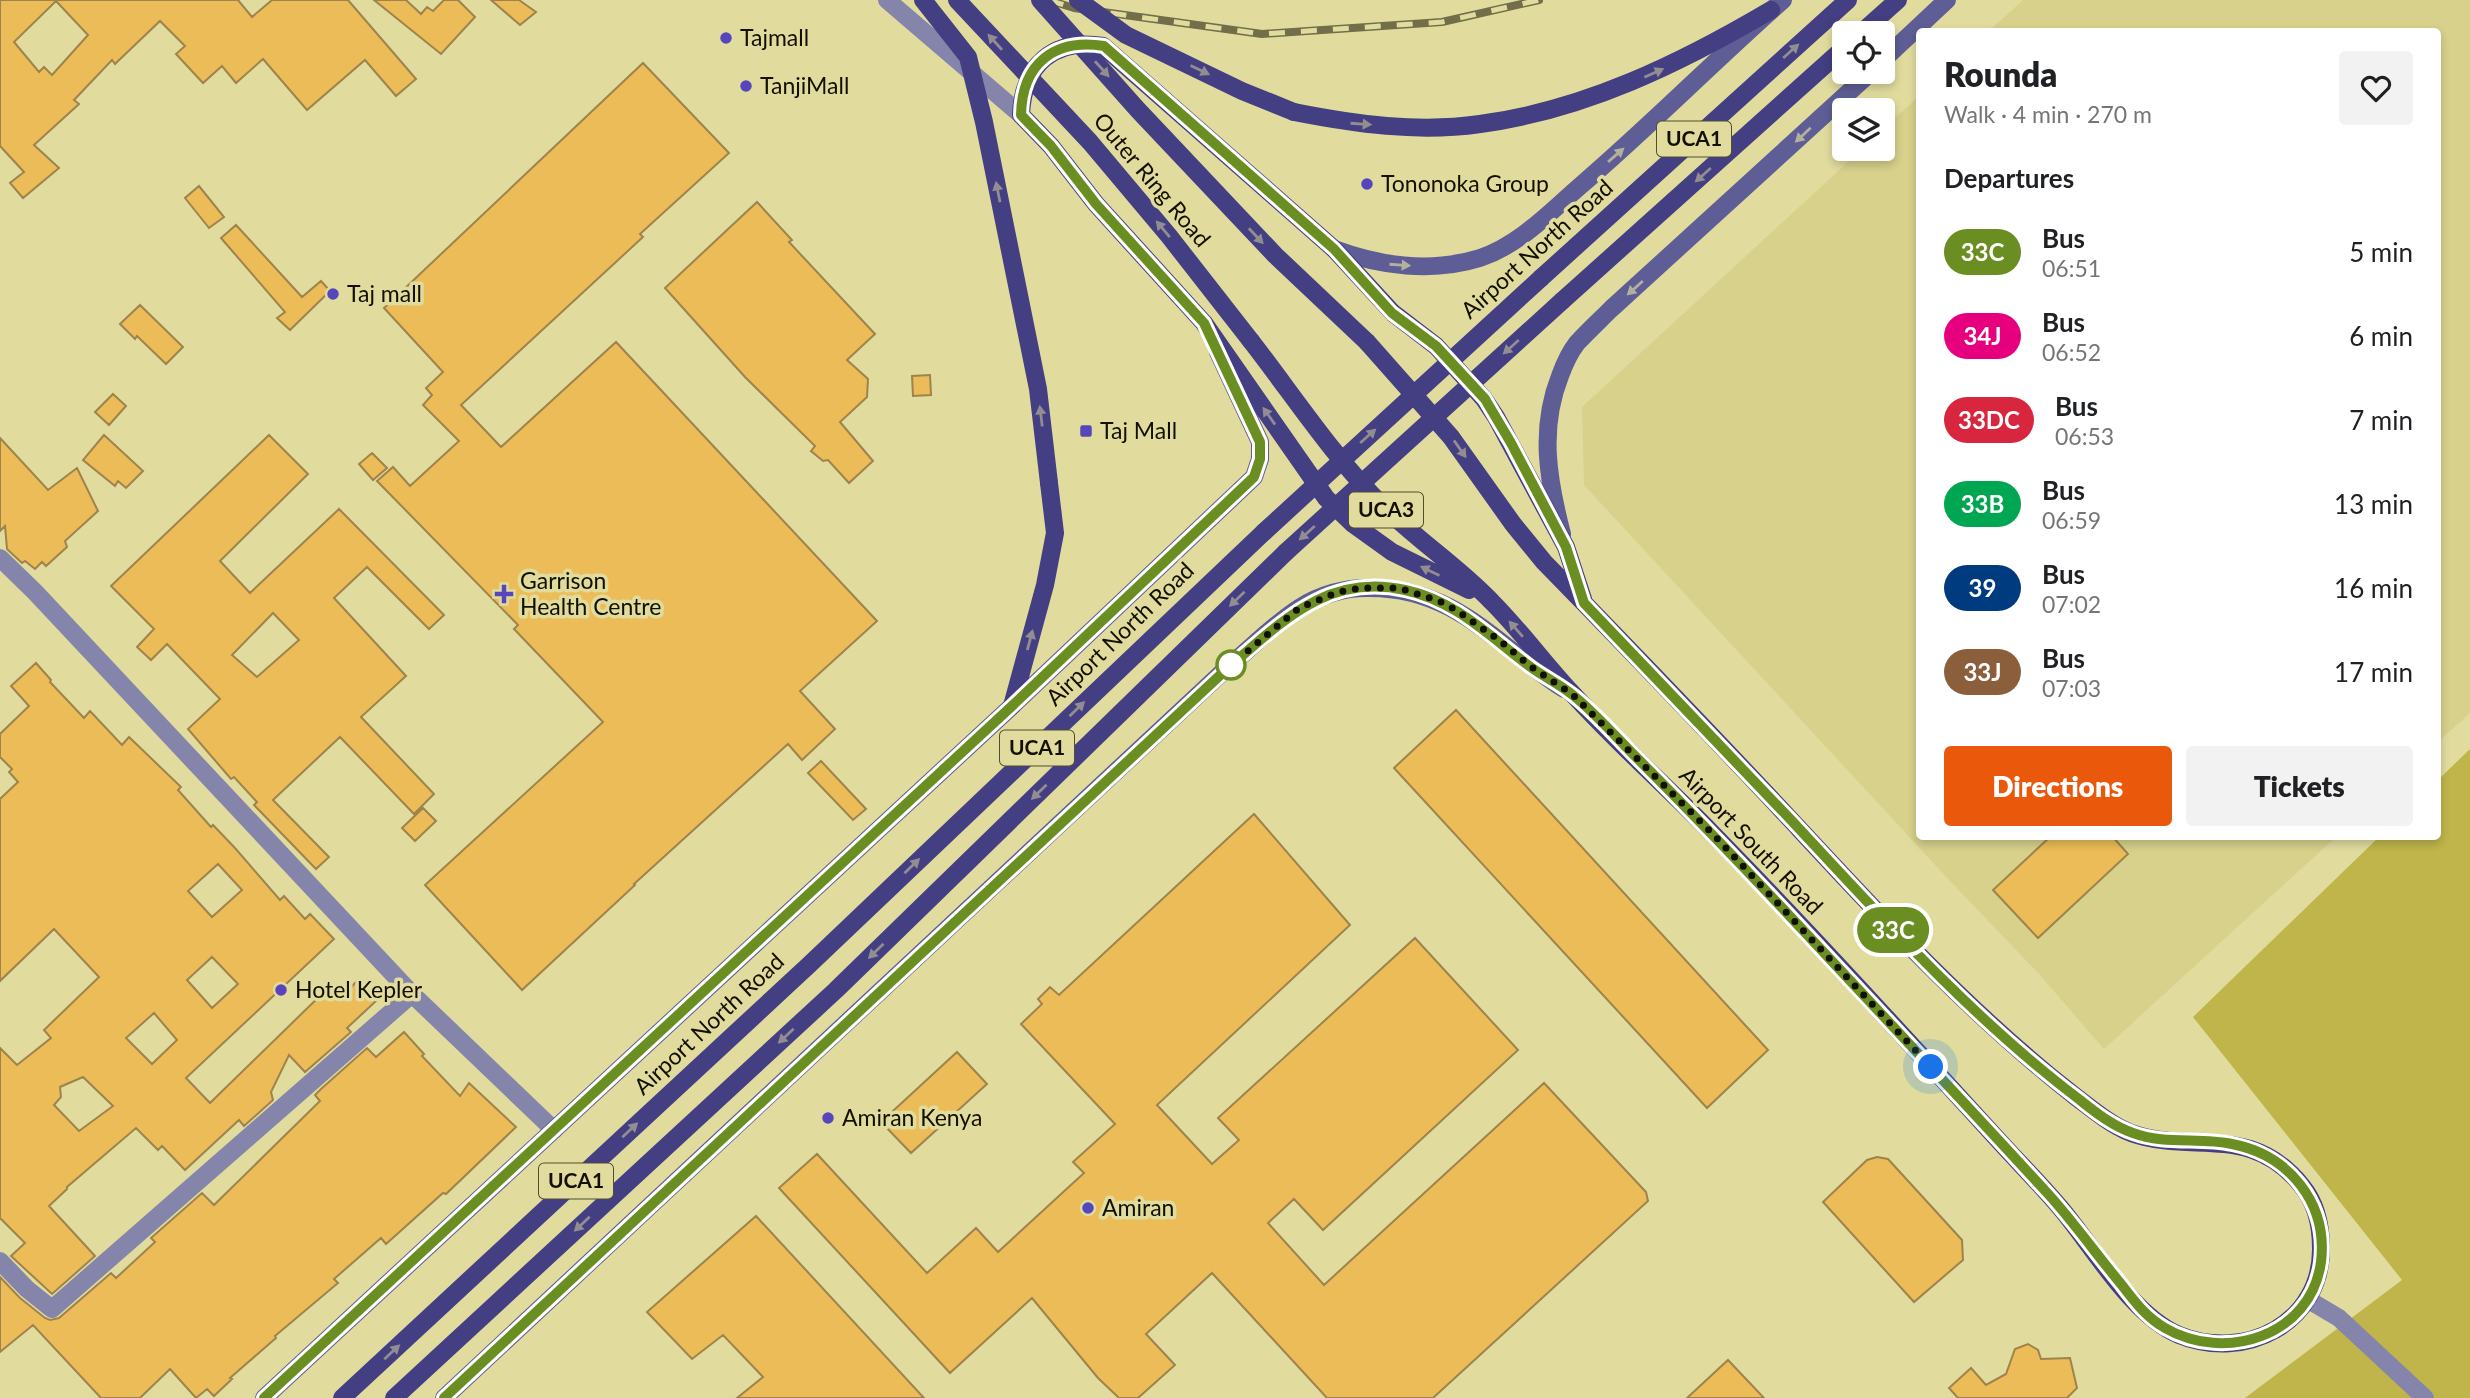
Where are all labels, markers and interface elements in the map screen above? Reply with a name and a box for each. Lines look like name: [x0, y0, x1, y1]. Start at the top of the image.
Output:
map controls: [1832, 21, 1895, 161]
button: locate: [1832, 21, 1895, 84]
place label: Tajmall: [740, 23, 809, 51]
marker: Tajmall: [718, 30, 734, 46]
one-way arrow: [987, 33, 1003, 51]
one-way arrow: [1782, 43, 1800, 59]
button: heart: [2339, 51, 2413, 125]
text: Rounda: [1944, 54, 2057, 94]
one-way arrow: [1093, 60, 1109, 77]
one-way arrow: [1190, 65, 1210, 76]
one-way arrow: [1644, 67, 1664, 79]
place label: TanjiMall: [760, 71, 849, 99]
marker: TanjiMall: [738, 78, 754, 94]
button: layers: [1832, 98, 1895, 161]
text: Walk · 4 min · 270 m: [1944, 100, 2152, 128]
street label: Outer Ring Road: [1088, 107, 1217, 252]
one-way arrow: [1350, 118, 1372, 129]
road number: UCA1: [1657, 122, 1731, 156]
one-way arrow: [1795, 126, 1812, 142]
one-way arrow: [1607, 148, 1624, 163]
text: Departures: [1944, 162, 2074, 194]
one-way arrow: [1694, 167, 1711, 182]
place label: Tononoka Group: [1381, 169, 1549, 197]
street label: Airport North Road: [1455, 173, 1618, 324]
marker: Tononoka Group: [1359, 176, 1375, 192]
one-way arrow: [993, 181, 1004, 203]
one-way arrow: [1155, 220, 1171, 238]
text: Bus: [2042, 222, 2085, 254]
one-way arrow: [1248, 227, 1264, 244]
text: 5 min: [2349, 236, 2413, 268]
text: 33C: [1961, 237, 2004, 266]
text: 06:51: [2042, 254, 2101, 282]
one-way arrow: [1389, 260, 1411, 271]
place label: Taj mall: [347, 279, 422, 307]
one-way arrow: [1626, 280, 1644, 296]
marker: Taj mall: [325, 286, 341, 302]
text: Bus: [2042, 306, 2085, 338]
text: 6 min: [2349, 320, 2413, 352]
text: 34J: [1963, 321, 2002, 350]
text: 06:52: [2042, 338, 2101, 366]
one-way arrow: [1502, 339, 1520, 355]
text: Bus: [2055, 390, 2098, 422]
one-way arrow: [1035, 404, 1046, 426]
text: 7 min: [2349, 404, 2413, 436]
text: 33DC: [1958, 405, 2020, 434]
one-way arrow: [1262, 407, 1276, 425]
place label: Taj Mall: [1100, 416, 1177, 444]
text: 06:53: [2055, 422, 2114, 450]
marker: Taj Mall: [1078, 423, 1094, 439]
one-way arrow: [1359, 428, 1377, 444]
one-way arrow: [1453, 440, 1467, 458]
text: Bus: [2042, 474, 2085, 506]
text: 13 min: [2334, 488, 2413, 520]
text: 33B: [1961, 489, 2004, 518]
road number: UCA3: [1349, 492, 1423, 528]
text: 06:59: [2042, 506, 2101, 534]
one-way arrow: [1298, 525, 1316, 541]
street label: Airport North Road: [1040, 556, 1199, 711]
text: Bus: [2042, 558, 2085, 590]
one-way arrow: [1420, 565, 1440, 576]
place label: Garrison Health Centre: [520, 566, 661, 620]
text: 16 min: [2334, 572, 2413, 604]
text: 39: [1969, 573, 1996, 602]
marker: Garrison Health Centre: [494, 584, 514, 604]
text: 07:02: [2042, 590, 2101, 618]
one-way arrow: [1229, 591, 1246, 607]
one-way arrow: [1508, 620, 1524, 638]
one-way arrow: [1025, 629, 1036, 651]
text: Bus: [2042, 642, 2085, 674]
unlabelled marker: [1216, 650, 1246, 680]
text: 17 min: [2334, 656, 2413, 688]
text: 33J: [1963, 657, 2002, 686]
text: 07:03: [2042, 674, 2101, 702]
one-way arrow: [1068, 702, 1085, 718]
road number: UCA1: [1000, 730, 1074, 766]
button: Directions: [1944, 746, 2172, 826]
button: Tickets: [2186, 746, 2413, 826]
street label: Airport South Road: [1674, 761, 1829, 920]
one-way arrow: [1031, 784, 1048, 800]
one-way arrow: [903, 859, 920, 875]
line badge: 33C: [1853, 907, 1933, 953]
text: 33C: [1871, 915, 1915, 944]
one-way arrow: [868, 942, 885, 958]
street label: Airport North Road: [628, 947, 789, 1100]
place label: Hotel Kepler: [295, 975, 423, 1003]
marker: Hotel Kepler: [273, 982, 289, 998]
one-way arrow: [778, 1028, 795, 1044]
your location: [1913, 1049, 1948, 1084]
place label: Amiran Kenya: [842, 1103, 982, 1131]
marker: Amiran Kenya: [820, 1110, 836, 1126]
one-way arrow: [621, 1123, 638, 1139]
road number: UCA1: [539, 1164, 613, 1198]
place label: Amiran: [1102, 1193, 1174, 1221]
marker: Amiran: [1080, 1200, 1096, 1216]
one-way arrow: [574, 1215, 591, 1231]
one-way arrow: [383, 1344, 400, 1360]

